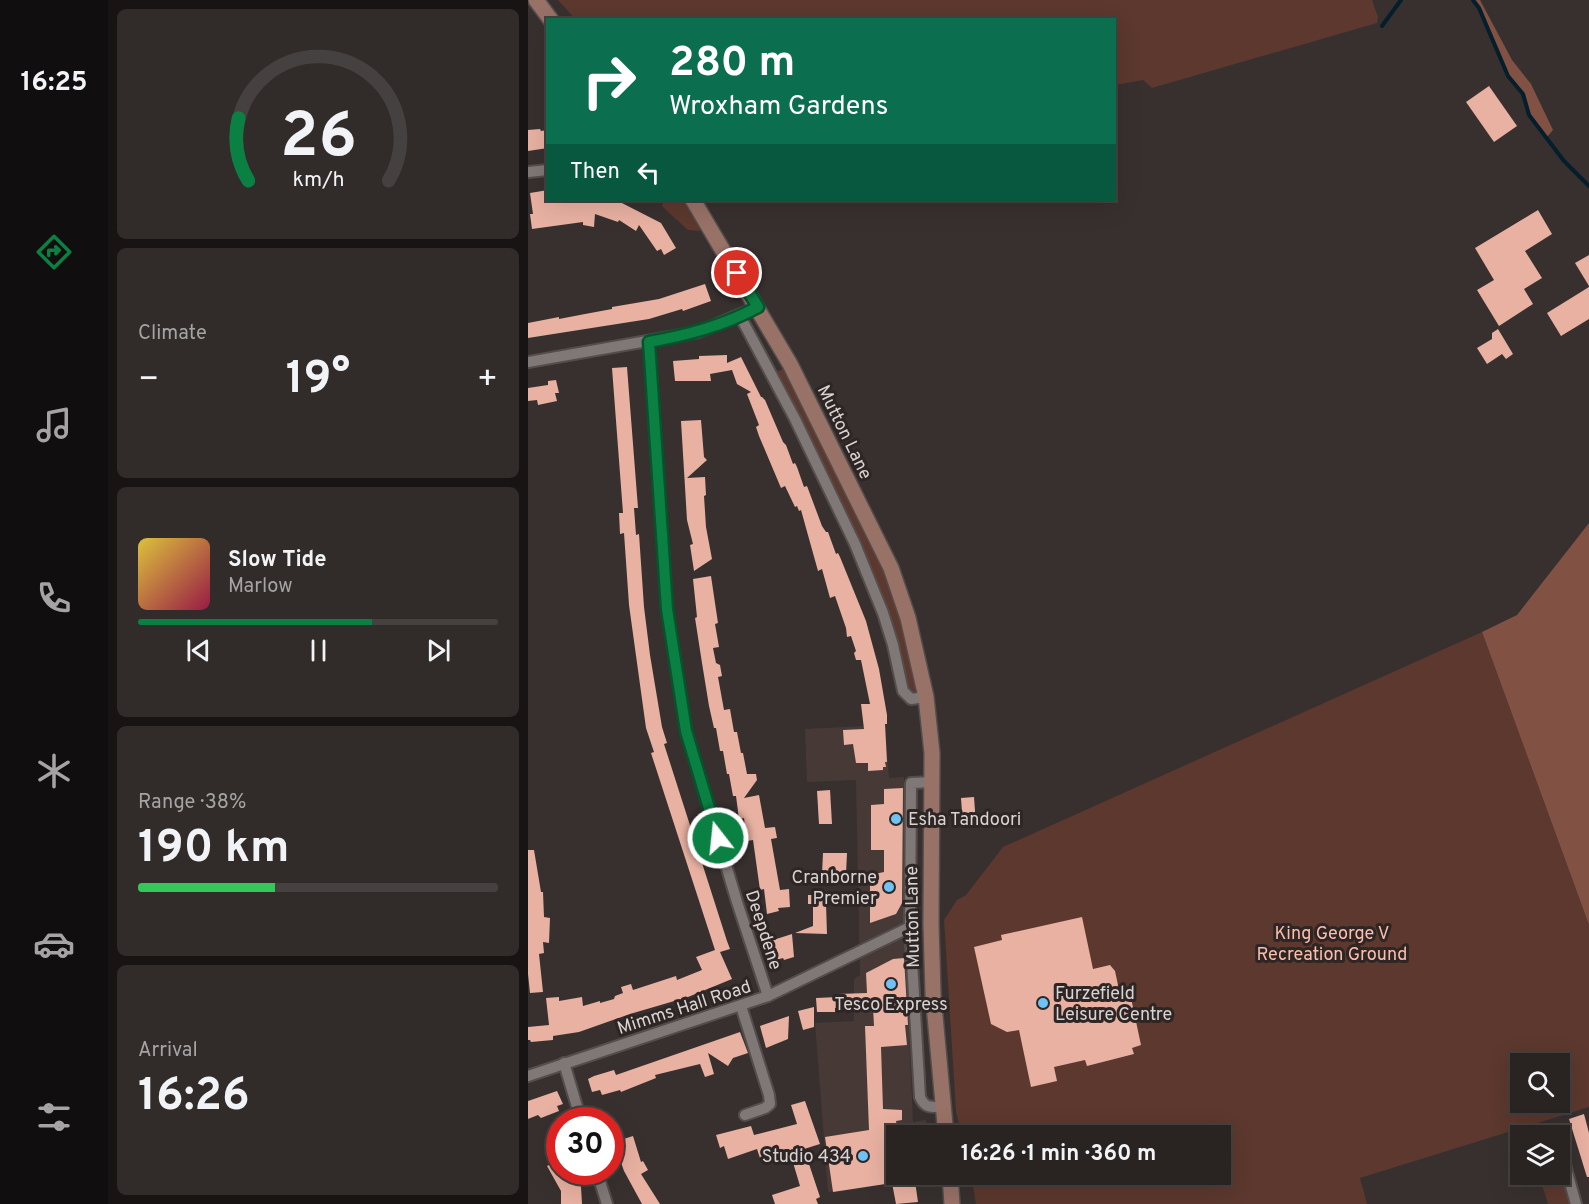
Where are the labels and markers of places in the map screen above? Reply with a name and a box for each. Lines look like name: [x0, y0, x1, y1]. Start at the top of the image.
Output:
pin: [711, 247, 762, 298]
place label: Esha Tandoori: [908, 809, 1021, 832]
marker: Esha Tandoori: [889, 812, 903, 826]
place label: Cranborne Premier: [792, 867, 877, 911]
marker: Cranborne Premier: [882, 880, 896, 894]
marker: Tesco Express: [884, 977, 898, 991]
place label: Furzefield Leisure Centre: [1055, 983, 1172, 1027]
place label: Tesco Express: [834, 994, 948, 1017]
marker: Furzefield Leisure Centre: [1036, 996, 1050, 1010]
place label: Studio 434: [762, 1146, 851, 1169]
marker: Studio 434: [856, 1149, 870, 1163]

